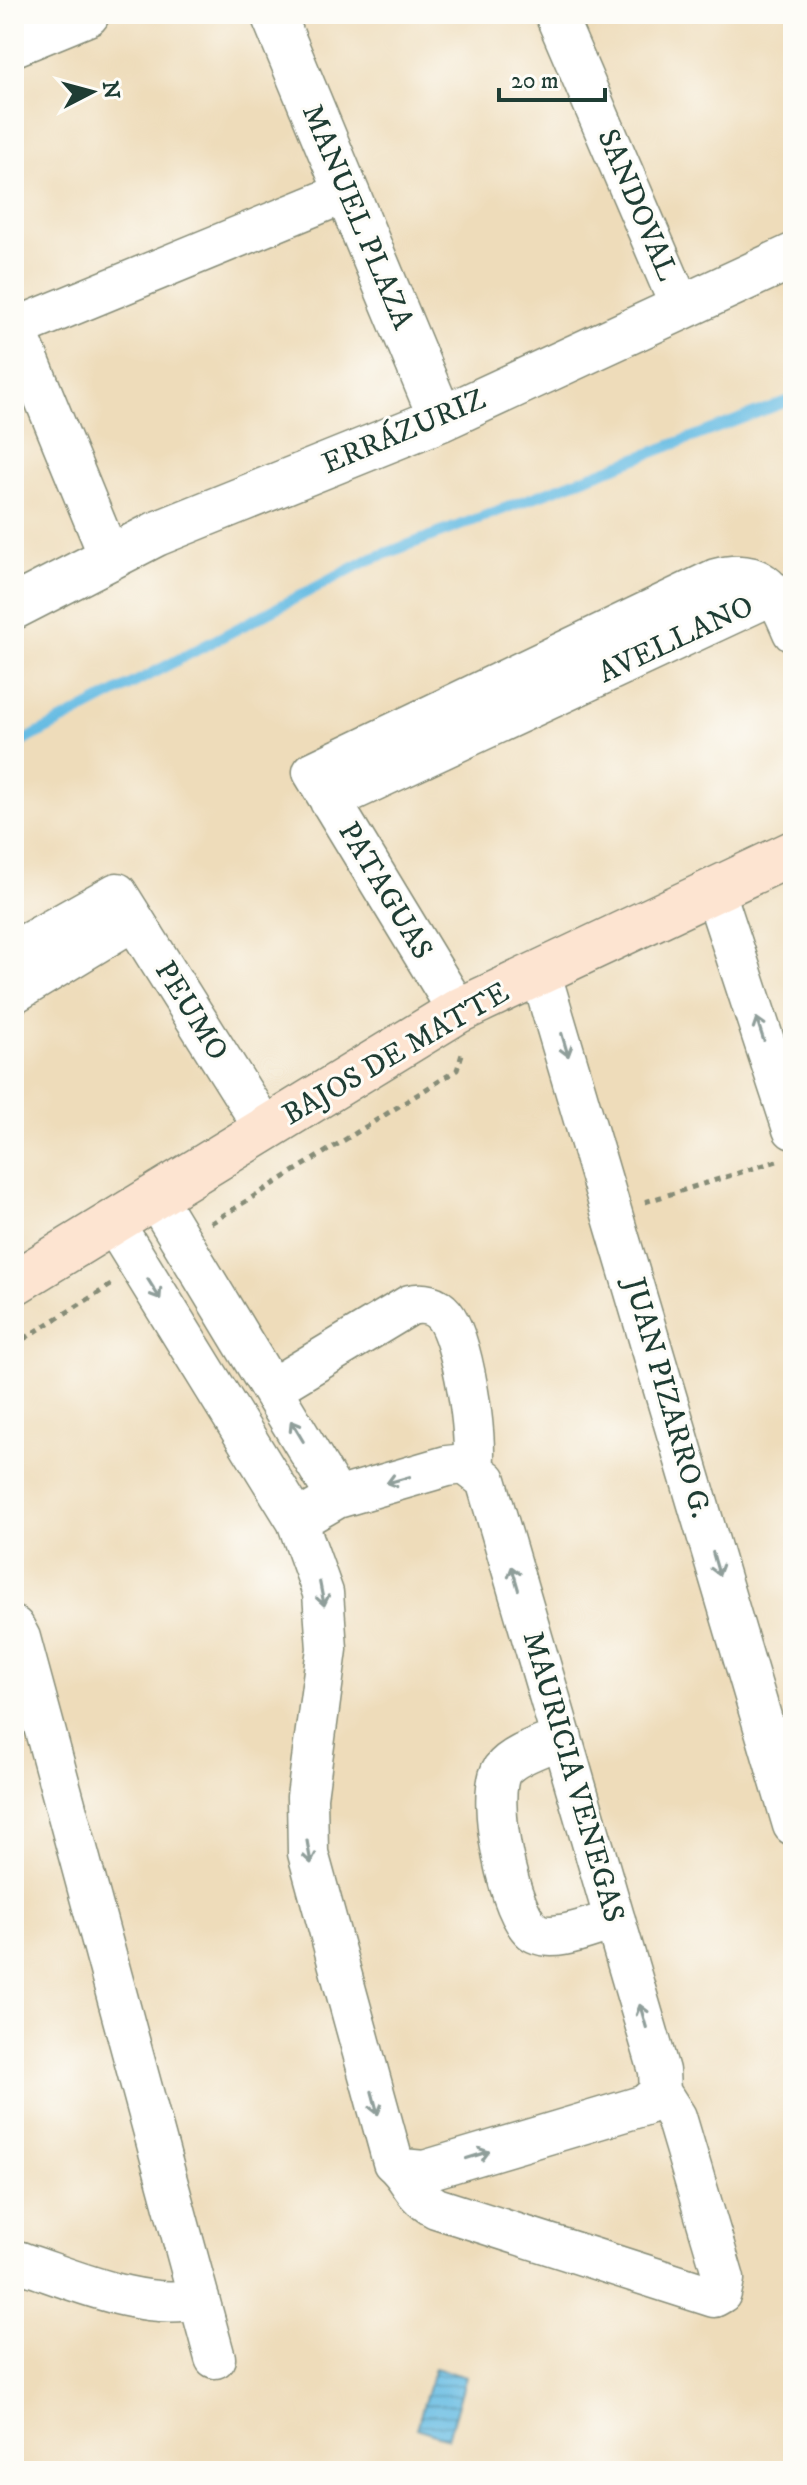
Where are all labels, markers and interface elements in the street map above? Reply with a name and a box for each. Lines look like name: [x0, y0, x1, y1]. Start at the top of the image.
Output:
north arrow: [52, 52, 132, 132]
scale bar: [499, 52, 605, 102]
text: 20 m: [511, 66, 559, 96]
text: N: [96, 80, 125, 100]
street label: MANUEL PLAZA: [293, 99, 421, 336]
street label: SANDOVAL: [588, 124, 686, 287]
street label: ERRÁZURIZ: [316, 379, 491, 483]
street label: AVELLANO: [593, 588, 759, 692]
street label: PATAGUAS: [329, 815, 441, 967]
street label: PEUMO: [146, 955, 236, 1067]
street label: BAJOS DE MATTE: [276, 974, 516, 1134]
one-way arrow: [751, 1016, 766, 1041]
one-way arrow: [558, 1032, 573, 1058]
street label: JUAN PIZARRO G.: [614, 1271, 719, 1522]
one-way arrow: [147, 1277, 163, 1300]
one-way arrow: [288, 1420, 304, 1443]
one-way arrow: [386, 1474, 411, 1488]
one-way arrow: [709, 1550, 724, 1576]
one-way arrow: [507, 1566, 522, 1592]
one-way arrow: [315, 1581, 330, 1606]
street label: MAURICIA VENEGAS: [514, 1627, 632, 1927]
one-way arrow: [302, 1838, 317, 1864]
one-way arrow: [635, 2004, 650, 2030]
one-way arrow: [368, 2090, 383, 2116]
one-way arrow: [464, 2147, 490, 2162]

